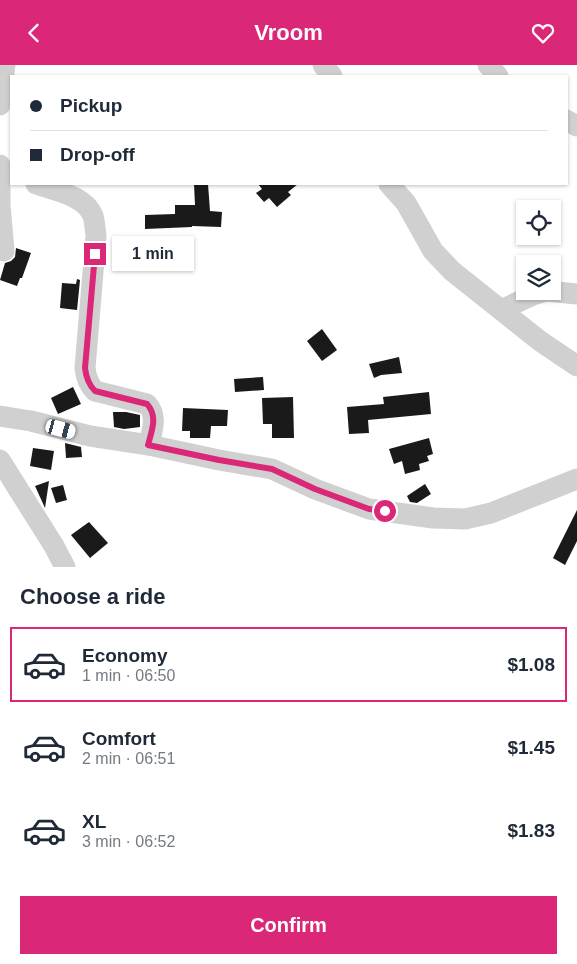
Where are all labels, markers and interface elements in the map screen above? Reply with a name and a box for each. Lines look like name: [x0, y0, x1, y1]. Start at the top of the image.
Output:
icon: back: [20, 19, 48, 47]
icon: heart: [529, 19, 557, 47]
text: Vroom: [254, 20, 323, 45]
text: Pickup: [60, 95, 122, 116]
text: Drop-off: [60, 144, 135, 165]
map controls: [516, 200, 561, 300]
button: locate: [516, 200, 561, 245]
callout: 1 min: [112, 237, 195, 271]
route end: [84, 243, 106, 265]
text: 1 min: [132, 245, 174, 262]
button: layers: [516, 255, 561, 300]
car: [44, 418, 77, 440]
route start: [374, 500, 396, 522]
text: Choose a ride: [20, 584, 165, 609]
icon: car: [22, 642, 67, 687]
text: Economy: [82, 645, 168, 666]
text: $1.08: [507, 654, 555, 675]
text: 1 min · 06:50: [82, 667, 175, 684]
icon: car: [22, 725, 67, 770]
text: Comfort: [82, 728, 156, 749]
text: $1.45: [507, 737, 555, 758]
text: 2 min · 06:51: [82, 750, 175, 767]
icon: car: [22, 808, 67, 853]
text: XL: [82, 811, 106, 832]
text: $1.83: [507, 820, 555, 841]
text: 3 min · 06:52: [82, 833, 175, 850]
button: Confirm: [20, 896, 557, 954]

